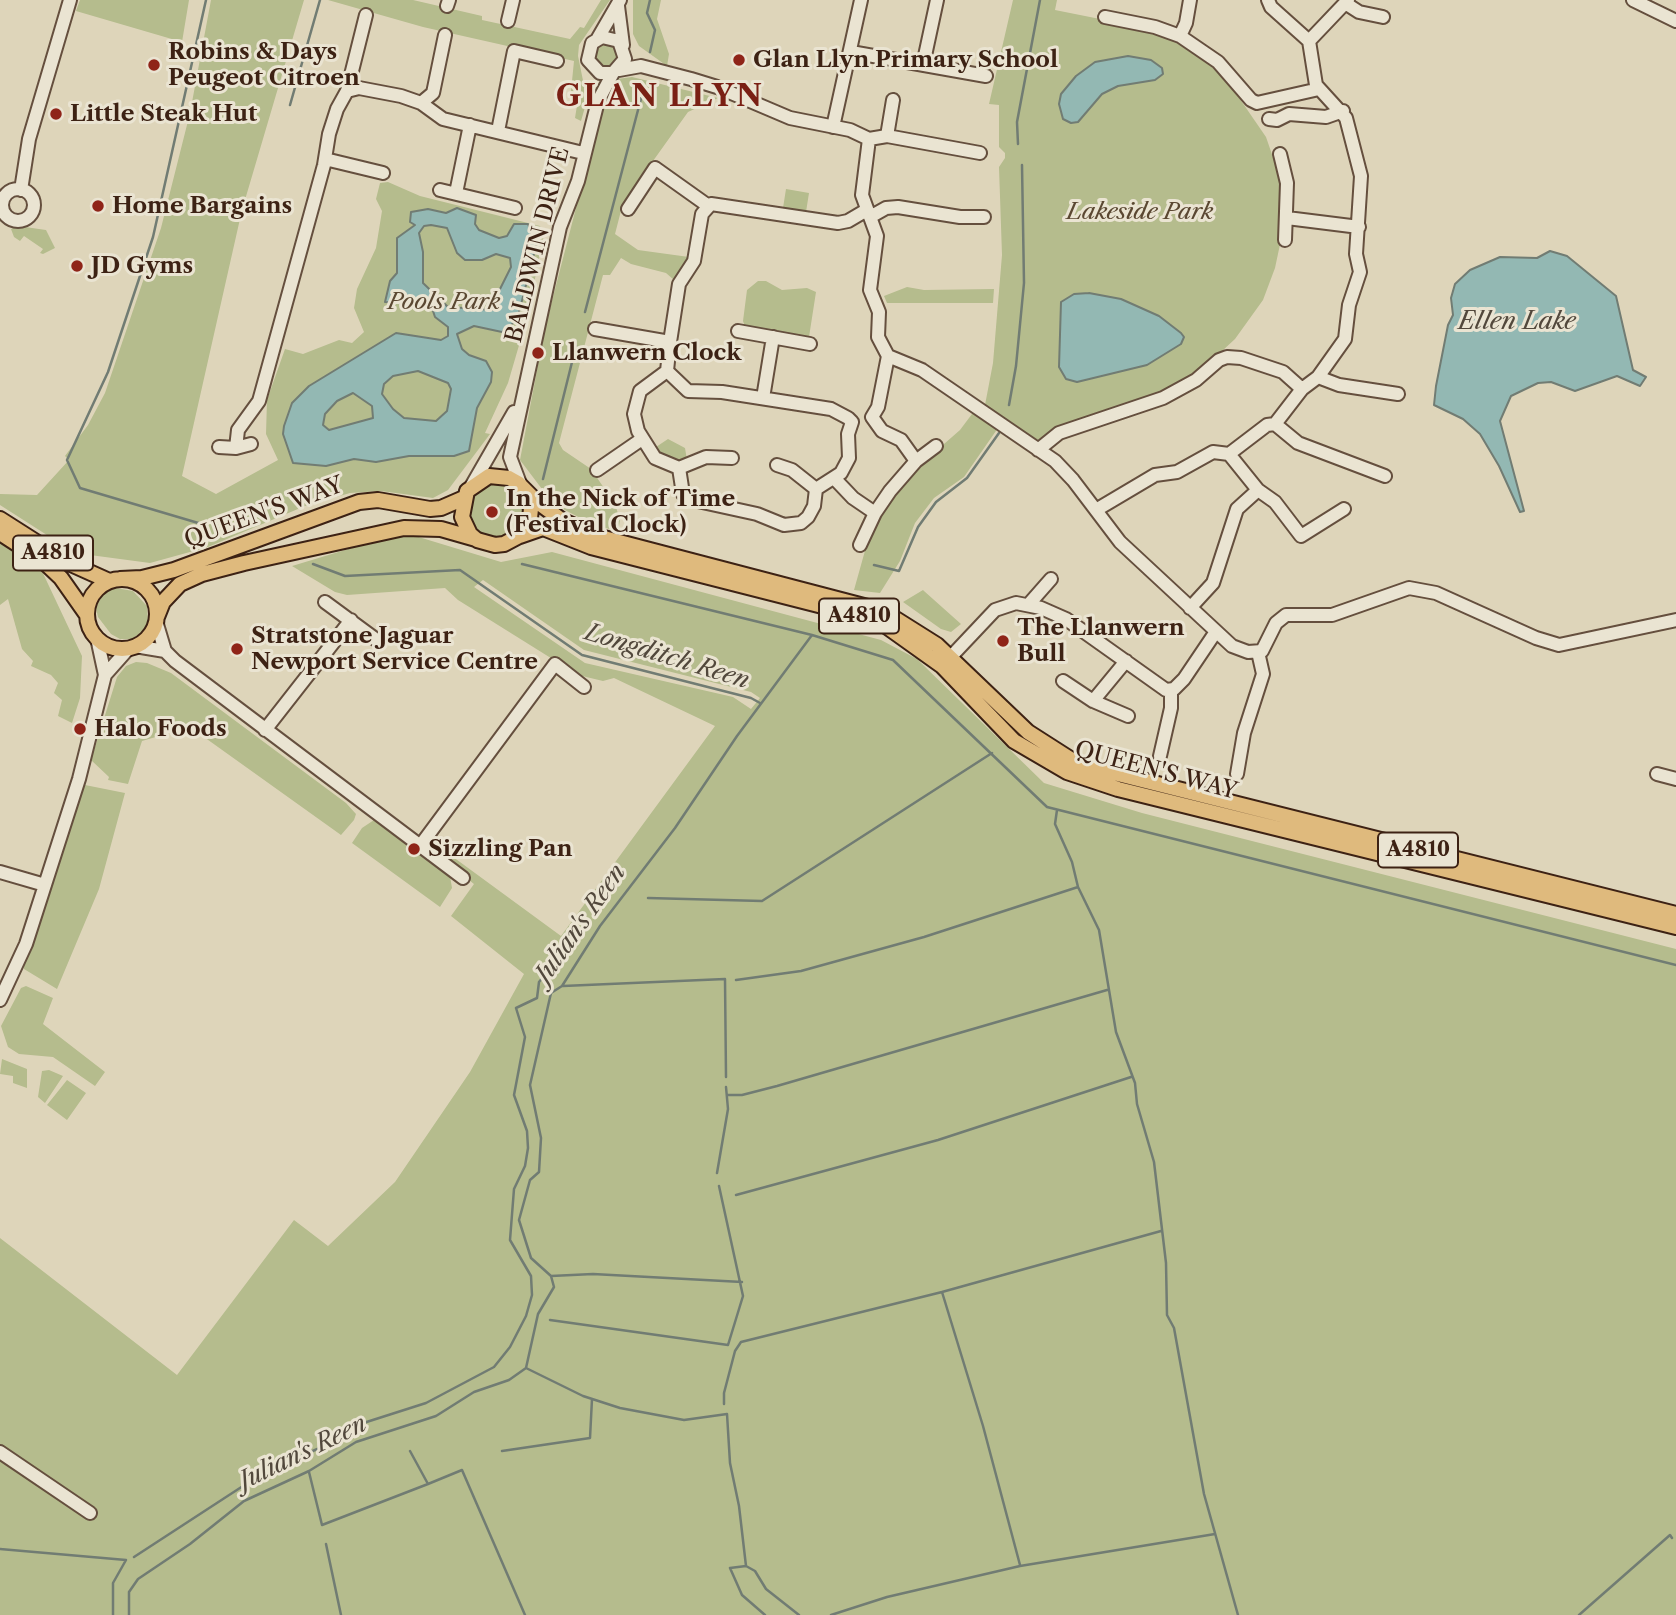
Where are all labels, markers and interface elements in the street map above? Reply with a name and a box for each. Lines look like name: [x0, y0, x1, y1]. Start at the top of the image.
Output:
place label: Robins & Days Peugeot Citroen: [168, 38, 360, 92]
place label: Glan Llyn Primary School: [753, 46, 1058, 74]
marker: Glan Llyn Primary School: [731, 52, 747, 68]
marker: Robins & Days Peugeot Citroen: [146, 57, 162, 73]
district label: GLAN LLYN: [557, 79, 763, 115]
place label: Little Steak Hut: [70, 100, 257, 128]
marker: Little Steak Hut: [48, 106, 64, 122]
street label: BALDWIN DRIVE: [500, 144, 576, 346]
place label: Home Bargains: [112, 192, 292, 220]
marker: Home Bargains: [90, 198, 106, 214]
park label: Lakeside Park: [1067, 198, 1213, 226]
place label: JD Gyms: [91, 252, 193, 280]
marker: JD Gyms: [69, 258, 85, 274]
park label: Pools Park: [388, 288, 500, 316]
water label: Ellen Lake: [1458, 308, 1576, 336]
place label: Llanwern Clock: [552, 339, 741, 367]
marker: Llanwern Clock: [530, 345, 546, 361]
street label: QUEEN'S WAY: [181, 471, 347, 555]
place label: In the Nick of Time (Festival Clock): [506, 485, 735, 539]
marker: In the Nick of Time (Festival Clock): [484, 504, 500, 520]
road number: A4810: [13, 536, 93, 570]
road number: A4810: [819, 598, 899, 634]
place label: The Llanwern Bull: [1017, 614, 1185, 668]
water label: Longditch Reen: [581, 618, 753, 696]
place label: Stratstone Jaguar Newport Service Centre: [251, 622, 538, 676]
marker: The Llanwern Bull: [995, 633, 1011, 649]
marker: Stratstone Jaguar Newport Service Centre: [229, 641, 245, 657]
place label: Halo Foods: [94, 715, 227, 743]
marker: Halo Foods: [72, 721, 88, 737]
street label: QUEEN'S WAY: [1072, 736, 1240, 806]
road number: A4810: [1378, 832, 1458, 868]
place label: Sizzling Pan: [428, 835, 572, 863]
marker: Sizzling Pan: [406, 841, 422, 857]
water label: Julian's Reen: [530, 859, 632, 989]
water label: Julian's Reen: [235, 1410, 371, 1496]

